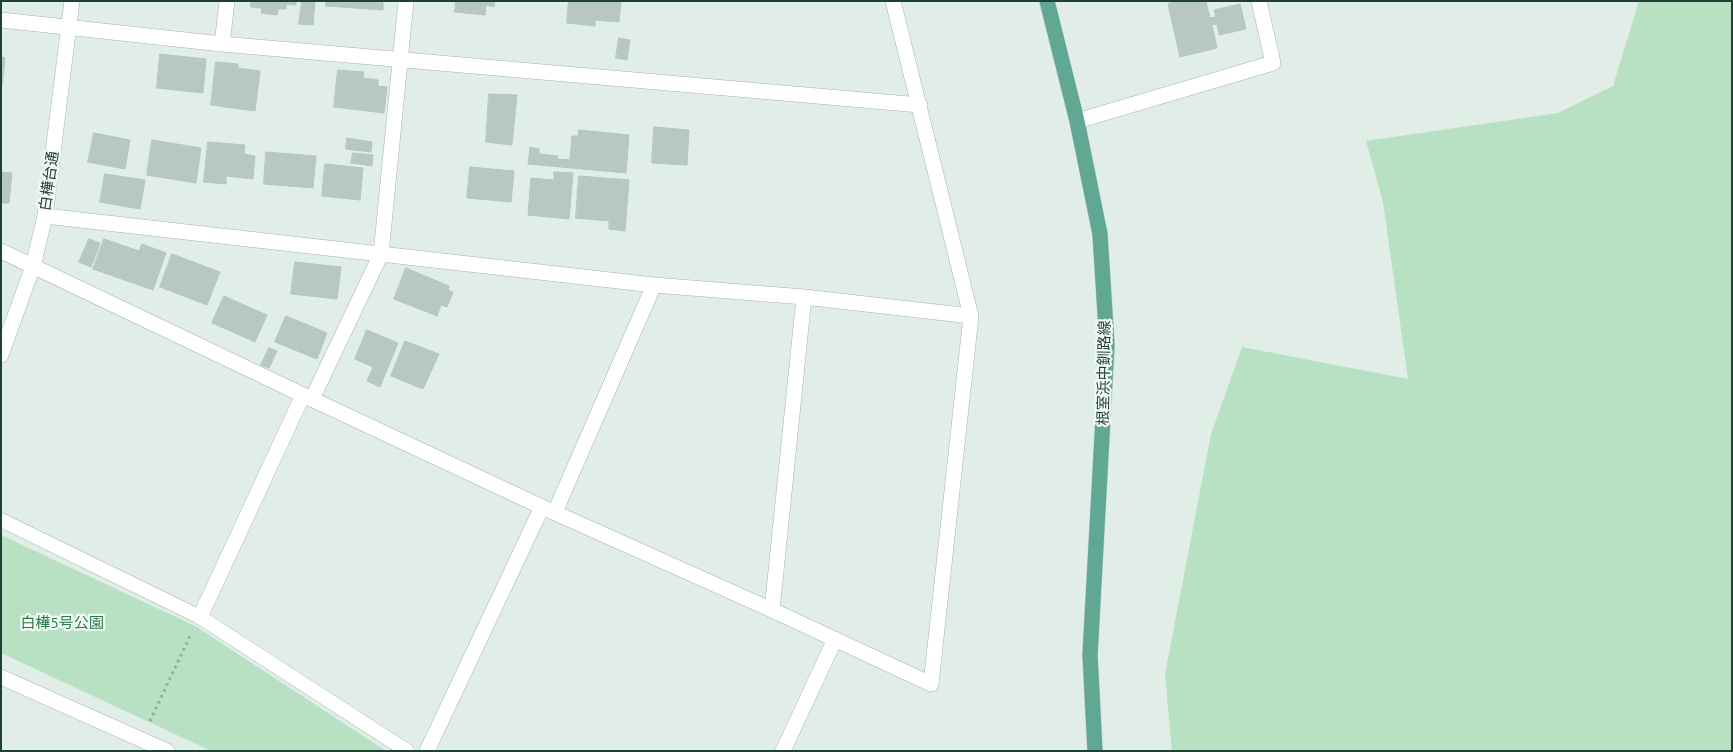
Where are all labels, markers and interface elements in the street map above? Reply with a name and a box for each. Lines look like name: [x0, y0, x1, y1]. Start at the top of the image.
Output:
street label: 白樺台通: [36, 150, 62, 212]
street label: 根室浜中釧路線: [1094, 320, 1114, 426]
park label: 白樺5号公園: [20, 614, 104, 632]

